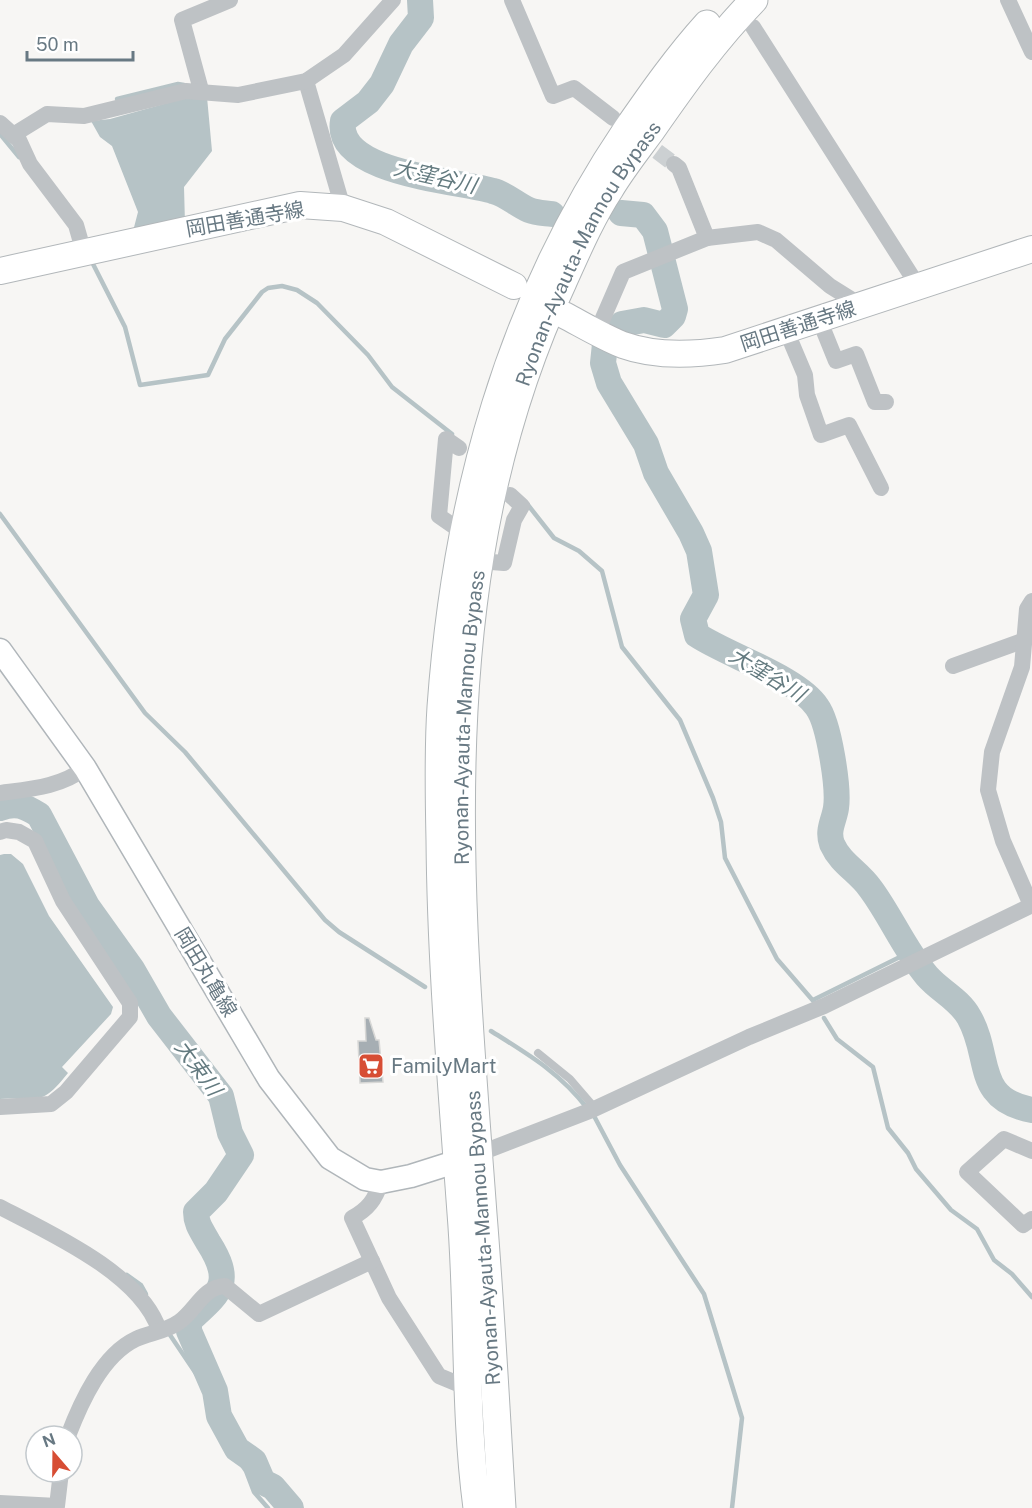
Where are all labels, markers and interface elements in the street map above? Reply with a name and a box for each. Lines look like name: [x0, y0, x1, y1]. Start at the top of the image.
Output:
scale bar: [27, 24, 134, 62]
text: 50 m: [36, 34, 79, 55]
street label: Ryonan-Ayauta-Mannou Bypass: [510, 117, 666, 389]
water label: 大窪谷川: [391, 155, 481, 199]
street label: 岡田善通寺線: [184, 197, 306, 241]
street label: 岡田善通寺線: [737, 296, 859, 356]
street label: Ryonan-Ayauta-Mannou Bypass: [449, 569, 490, 865]
water label: 大窪谷川: [725, 642, 811, 708]
street label: 岡田丸亀線: [170, 923, 242, 1021]
water label: 大束川: [170, 1035, 228, 1102]
supermarket icon: FamilyMart: [356, 1051, 386, 1081]
place label: FamilyMart: [391, 1054, 497, 1078]
street label: Ryonan-Ayauta-Mannou Bypass: [461, 1090, 505, 1386]
north arrow: [24, 1424, 84, 1484]
text: N: [40, 1429, 58, 1451]

